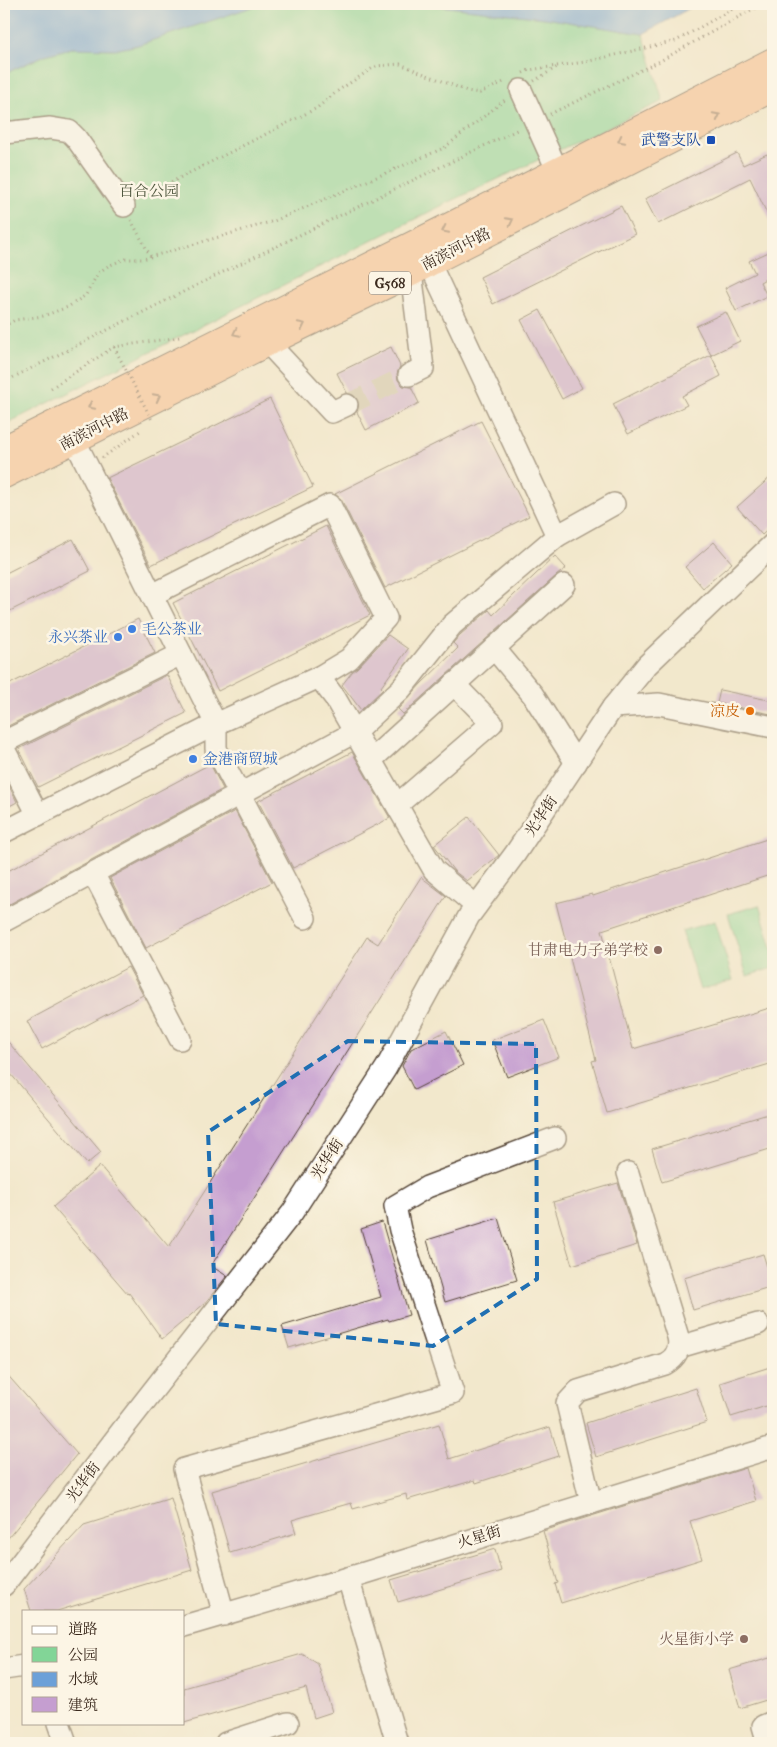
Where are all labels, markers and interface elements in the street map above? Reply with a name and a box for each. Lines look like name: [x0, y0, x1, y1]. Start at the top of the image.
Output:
one-way arrow: [712, 112, 721, 122]
place label: 武警支队: [641, 131, 701, 149]
one-way arrow: [617, 134, 626, 144]
marker: 武警支队: [705, 134, 717, 146]
park label: 百合公园: [119, 182, 179, 200]
one-way arrow: [505, 217, 514, 227]
one-way arrow: [441, 223, 450, 233]
street label: 南滨河中路: [418, 224, 494, 274]
road number: G568: [369, 272, 411, 294]
one-way arrow: [297, 321, 306, 331]
one-way arrow: [232, 327, 241, 337]
one-way arrow: [152, 393, 161, 403]
one-way arrow: [87, 400, 96, 410]
street label: 南滨河中路: [56, 404, 132, 454]
place label: 毛公茶业: [142, 620, 202, 638]
marker: 毛公茶业: [126, 623, 138, 635]
place label: 永兴茶业: [48, 628, 108, 646]
marker: 永兴茶业: [112, 631, 124, 643]
place label: 凉皮: [710, 702, 740, 720]
marker: 凉皮: [744, 705, 756, 717]
place label: 金港商贸城: [203, 750, 278, 768]
marker: 金港商贸城: [187, 753, 199, 765]
street label: 光华街: [521, 792, 561, 840]
place label: 甘肃电力子弟学校: [528, 941, 648, 959]
marker: 甘肃电力子弟学校: [652, 944, 664, 956]
street label: 光华街: [307, 1135, 347, 1183]
street label: 光华街: [62, 1459, 104, 1505]
street label: 火星街: [455, 1522, 503, 1552]
legend: [22, 1610, 185, 1724]
text: 道路: [68, 1620, 98, 1638]
place label: 火星街小学: [659, 1630, 734, 1648]
marker: 火星街小学: [738, 1633, 750, 1645]
text: 公园: [68, 1646, 98, 1664]
text: 水域: [68, 1670, 98, 1688]
text: 建筑: [68, 1696, 98, 1714]

